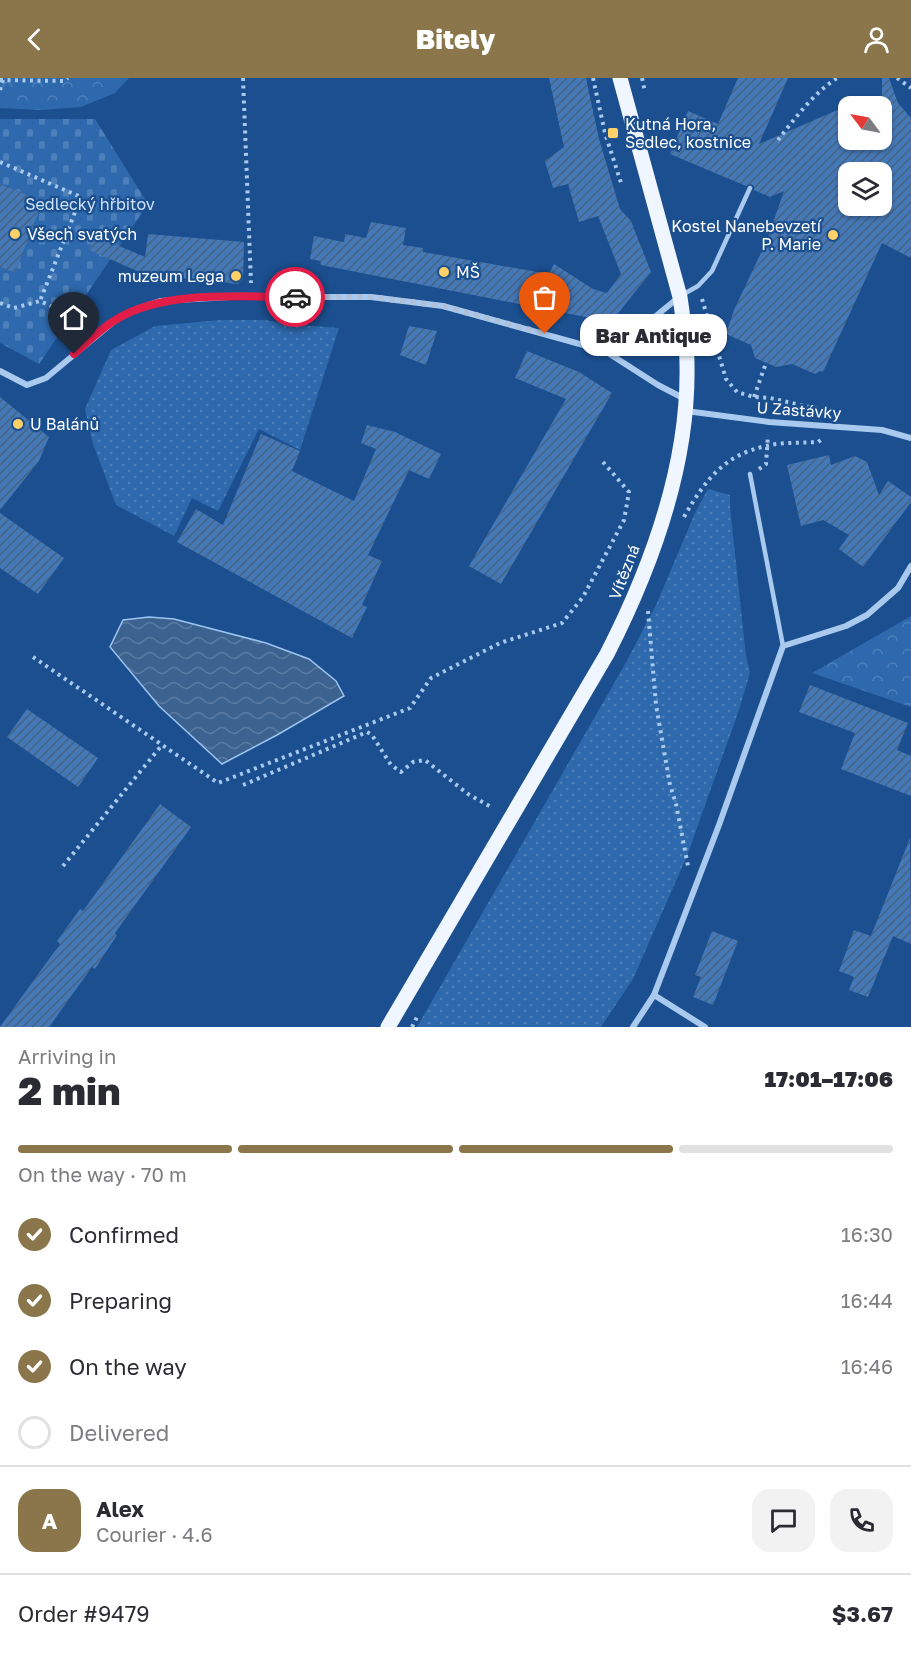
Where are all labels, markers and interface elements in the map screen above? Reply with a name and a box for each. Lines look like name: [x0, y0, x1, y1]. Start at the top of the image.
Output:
icon: back: [18, 23, 51, 56]
text: Bitely: [416, 23, 495, 55]
icon: person: [860, 23, 893, 56]
north arrow: [838, 96, 892, 150]
map controls: [838, 96, 892, 216]
place label: Kutná Hora, Sedlec, kostnice: [625, 114, 751, 152]
marker: Kutná Hora, Sedlec, kostnice: [606, 126, 620, 140]
button: layers: [838, 162, 892, 216]
park label: Sedlecký hřbitov: [25, 194, 155, 214]
place label: Kostel Nanebevzetí P. Marie: [671, 216, 823, 254]
place label: Všech svatých: [27, 224, 137, 244]
marker: Všech svatých: [8, 227, 22, 241]
marker: Kostel Nanebevzetí P. Marie: [826, 228, 840, 242]
place label: MŠ: [456, 262, 480, 282]
marker: MŠ: [437, 265, 451, 279]
place label: muzeum Lega: [118, 266, 224, 286]
courier: [265, 267, 325, 327]
marker: muzeum Lega: [229, 269, 243, 283]
pin: [519, 272, 570, 334]
icon: car: [279, 281, 312, 314]
icon: bag: [528, 281, 561, 314]
pin: [48, 292, 99, 354]
icon: home: [57, 301, 90, 334]
callout: Bar Antique: [581, 313, 728, 355]
text: Bar Antique: [596, 323, 711, 347]
street label: U Zastávky: [756, 397, 842, 423]
place label: U Balánů: [30, 414, 99, 434]
marker: U Balánů: [11, 417, 25, 431]
street label: Vítězná: [604, 541, 644, 603]
text: Arriving in: [18, 1044, 116, 1068]
text: 17:01–17:06: [764, 1065, 893, 1092]
text: 2 min: [18, 1067, 121, 1114]
text: On the way · 70 m: [18, 1162, 187, 1186]
icon: check: [18, 1218, 51, 1251]
text: Confirmed: [69, 1221, 179, 1248]
text: 16:30: [841, 1222, 893, 1246]
icon: check: [18, 1284, 51, 1317]
text: Preparing: [69, 1287, 172, 1314]
text: 16:44: [841, 1288, 893, 1312]
icon: check: [18, 1350, 51, 1383]
text: On the way: [69, 1353, 187, 1380]
text: 16:46: [841, 1354, 893, 1378]
text: Delivered: [69, 1419, 169, 1446]
button: chat: [752, 1489, 815, 1552]
button: phone: [830, 1489, 893, 1552]
text: Alex: [96, 1495, 144, 1522]
text: A: [42, 1507, 57, 1534]
text: Courier · 4.6: [96, 1522, 213, 1546]
text: Order #9479: [18, 1600, 150, 1627]
text: $3.67: [832, 1600, 893, 1627]

